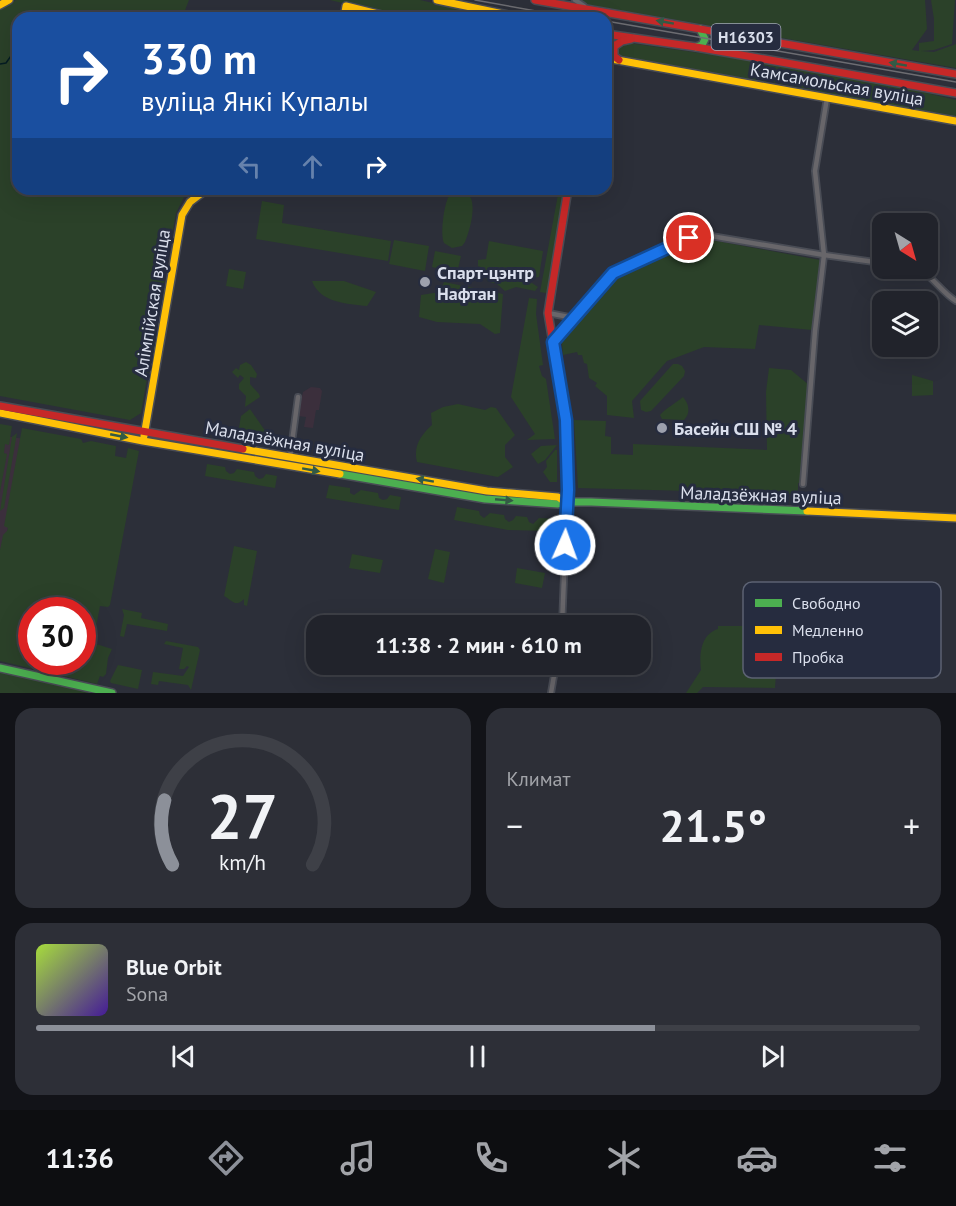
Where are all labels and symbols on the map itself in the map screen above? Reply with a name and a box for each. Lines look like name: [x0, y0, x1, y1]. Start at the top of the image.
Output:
one-way arrow: [655, 18, 674, 27]
road number: Н16303: [712, 24, 780, 50]
street label: Камсамольская вуліца: [748, 57, 926, 111]
one-way arrow: [889, 59, 908, 68]
pin: [663, 212, 714, 263]
north arrow: [872, 213, 938, 279]
street label: Алімпійская вуліца: [129, 228, 175, 378]
place label: Спарт-цэнтр Нафтан: [437, 261, 534, 305]
marker: Спарт-цэнтр Нафтан: [418, 275, 432, 289]
street label: Маладзёжная вуліца: [203, 416, 367, 466]
place label: Басейн СШ № 4: [674, 417, 797, 440]
marker: Басейн СШ № 4: [655, 421, 669, 435]
one-way arrow: [110, 432, 129, 441]
one-way arrow: [302, 465, 321, 474]
one-way arrow: [415, 475, 434, 484]
street label: Маладзёжная вуліца: [680, 481, 842, 509]
one-way arrow: [494, 495, 513, 505]
position arrow: [533, 513, 597, 577]
legend: [743, 582, 941, 678]
text: Свободно: [792, 593, 861, 613]
speed limit sign: 30: [18, 597, 96, 675]
text: Медленно: [792, 620, 864, 640]
text: Пробка: [792, 647, 844, 667]

